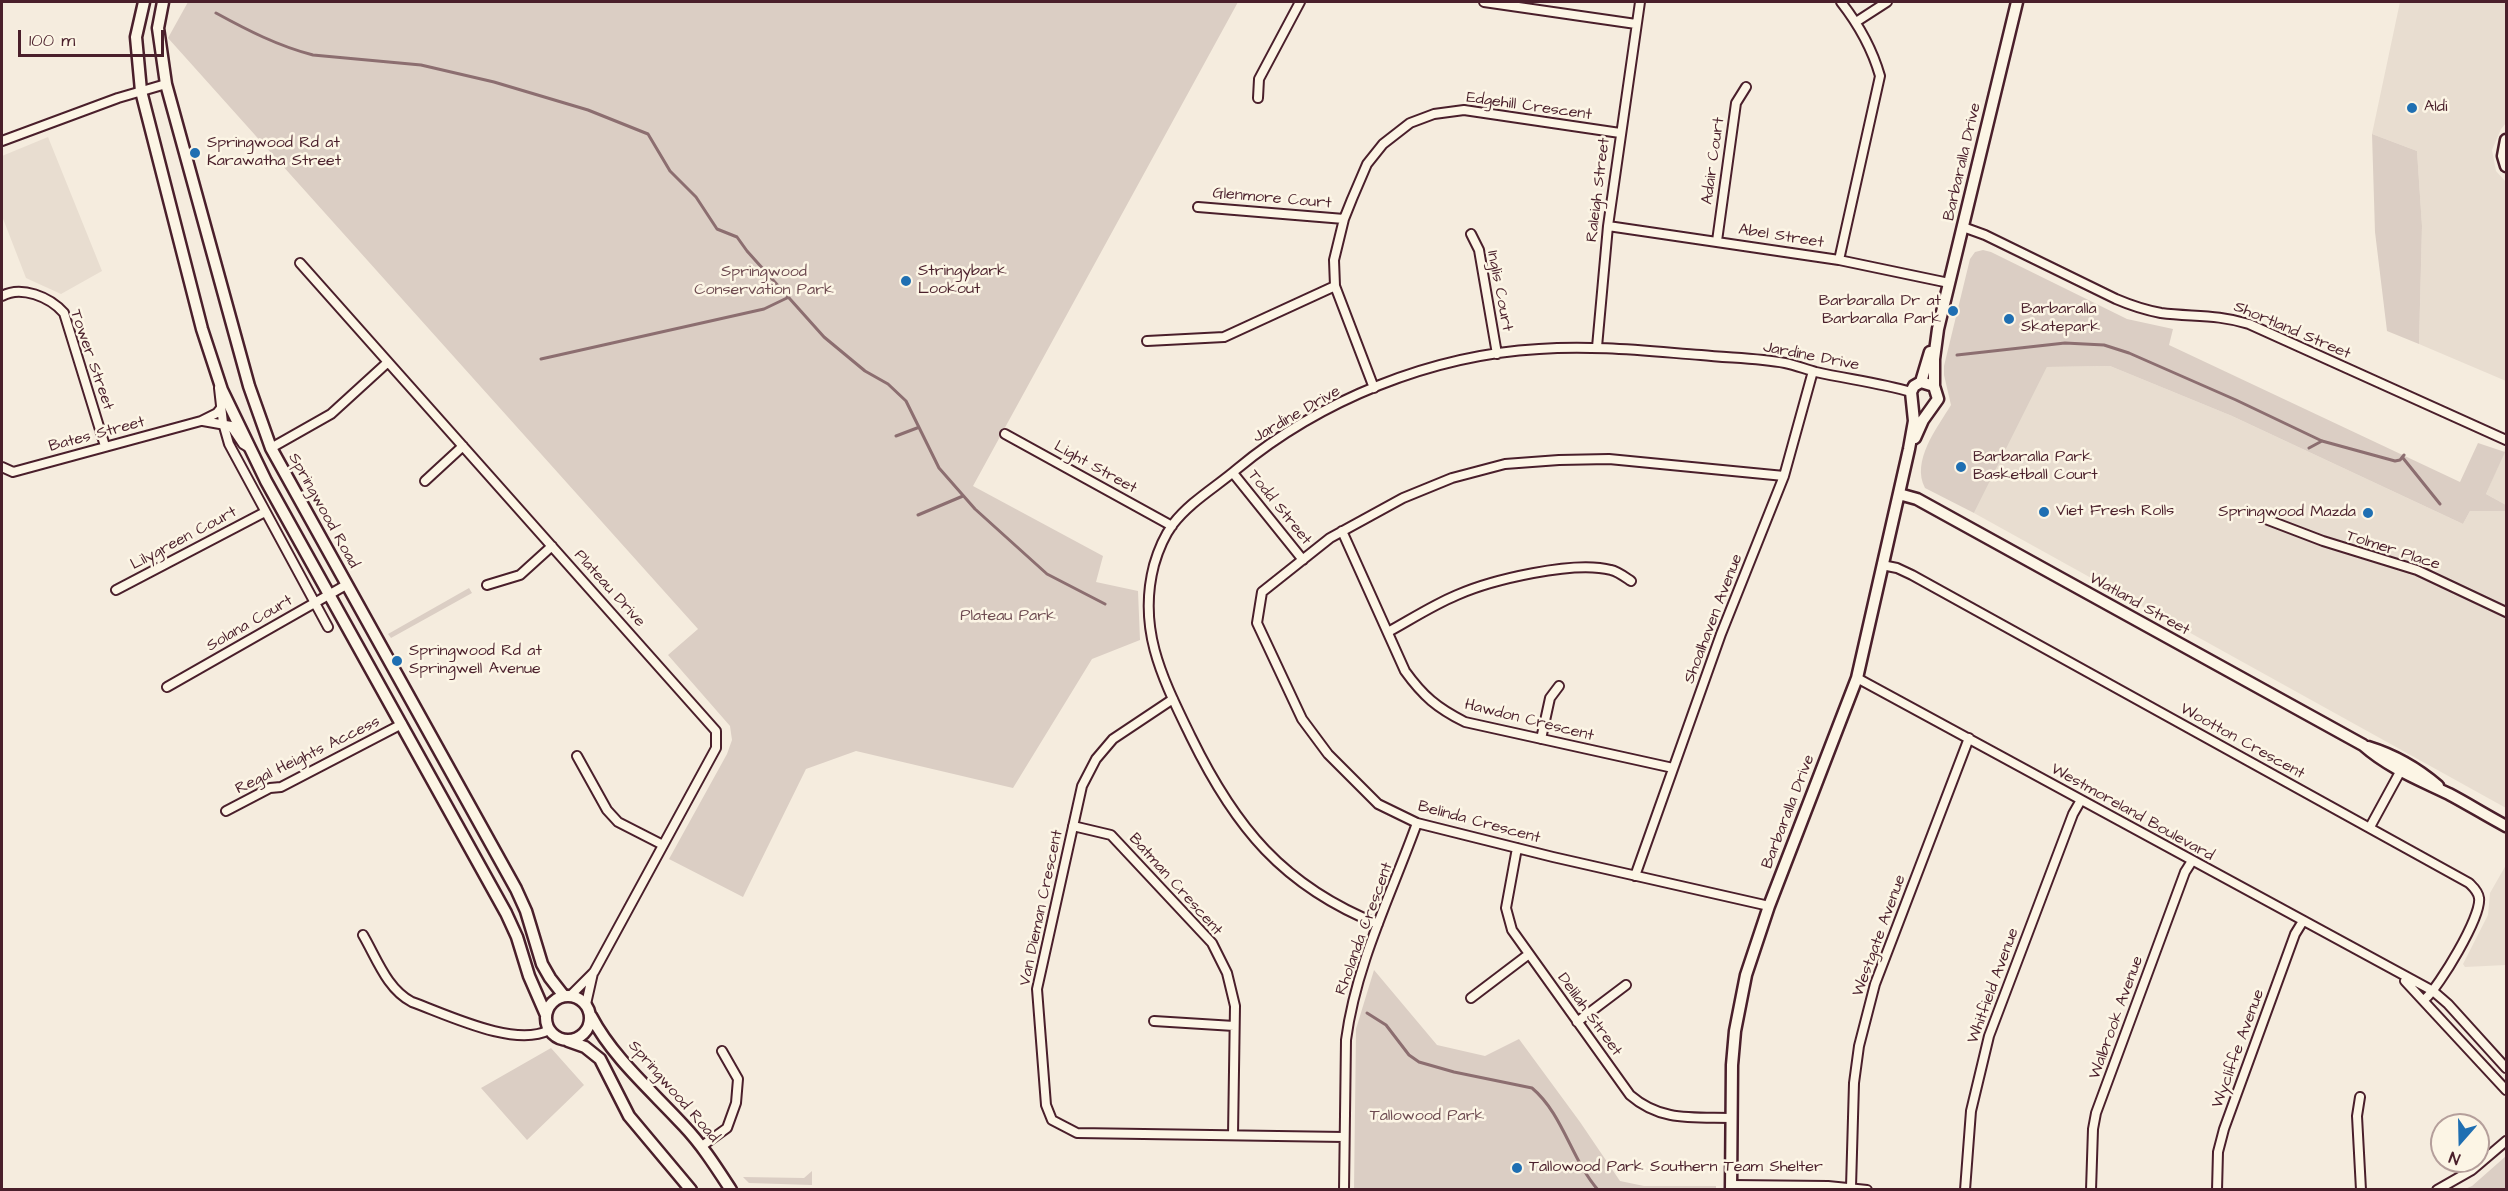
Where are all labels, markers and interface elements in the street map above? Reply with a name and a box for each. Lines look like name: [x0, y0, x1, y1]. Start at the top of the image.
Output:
scale bar: [21, 18, 166, 56]
text: 100 m: [29, 28, 75, 53]
street label: Edgehill Crescent: [1465, 89, 1593, 125]
place label: Aldi: [2424, 98, 2447, 118]
street label: Barbaralla Drive: [1940, 101, 1986, 223]
marker: Aldi: [2405, 101, 2419, 115]
street label: Adair Court: [1698, 116, 1730, 206]
place label: Springwood Rd at Karawatha Street: [207, 134, 341, 172]
street label: Raleigh Street: [1583, 137, 1615, 243]
marker: Springwood Rd at Karawatha Street: [188, 146, 202, 160]
street label: Glenmore Court: [1212, 184, 1332, 214]
street label: Abel Street: [1737, 221, 1825, 253]
street label: Inglis Court: [1482, 249, 1516, 333]
place label: Stringybark Lookout: [918, 262, 1007, 300]
park label: Springwood Conservation Park: [694, 263, 834, 301]
marker: Stringybark Lookout: [899, 274, 913, 288]
place label: Barbaralla Dr at Barbaralla Park: [1819, 292, 1941, 330]
street label: Shortland Street: [2231, 298, 2353, 364]
place label: Barbaralla Skatepark: [2021, 300, 2100, 338]
marker: Barbaralla Dr at Barbaralla Park: [1946, 304, 1960, 318]
street label: Tower Street: [65, 307, 117, 413]
marker: Barbaralla Skatepark: [2002, 312, 2016, 326]
street label: Jardine Drive: [1761, 338, 1861, 376]
street label: Jardine Drive: [1250, 382, 1344, 448]
street label: Bates Street: [47, 413, 147, 457]
street label: Light Street: [1050, 437, 1140, 499]
place label: Barbaralla Park Basketball Court: [1973, 448, 2098, 486]
street label: Springwood Road: [283, 450, 363, 572]
marker: Barbaralla Park Basketball Court: [1954, 460, 1968, 474]
street label: Todd Street: [1243, 467, 1315, 549]
place label: Viet Fresh Rolls: [2056, 502, 2174, 522]
street label: Lilygreen Court: [128, 503, 240, 575]
place label: Springwood Mazda: [2218, 503, 2356, 523]
marker: Viet Fresh Rolls: [2037, 505, 2051, 519]
marker: Springwood Mazda: [2361, 506, 2375, 520]
street label: Tolmer Place: [2344, 527, 2442, 575]
street label: Plateau Drive: [569, 546, 649, 632]
street label: Shoalhaven Avenue: [1680, 551, 1748, 687]
street label: Watland Street: [2085, 569, 2193, 641]
street label: Solana Court: [204, 592, 296, 656]
park label: Plateau Park: [960, 607, 1056, 627]
place label: Springwood Rd at Springwell Avenue: [409, 642, 542, 680]
marker: Springwood Rd at Springwell Avenue: [390, 654, 404, 668]
street label: Hawdon Crescent: [1462, 696, 1596, 746]
street label: Wootton Crescent: [2176, 700, 2308, 784]
street label: Regal Heights Access: [233, 713, 383, 799]
street label: Barbaralla Drive: [1758, 752, 1820, 872]
street label: Westmoreland Boulevard: [2047, 760, 2217, 866]
street label: Belinda Crescent: [1416, 797, 1542, 849]
street label: Van Dieman Crescent: [1016, 828, 1068, 988]
street label: Batman Crescent: [1124, 830, 1226, 940]
street label: Rholanda Crescent: [1332, 860, 1398, 998]
street label: Westgate Avenue: [1849, 873, 1911, 999]
street label: Whitfield Avenue: [1964, 926, 2024, 1046]
street label: Walbrook Avenue: [2086, 954, 2148, 1082]
street label: Delilah Street: [1552, 970, 1626, 1060]
street label: Wycliffe Avenue: [2209, 987, 2269, 1111]
street label: Springwood Road: [623, 1037, 723, 1147]
park label: Tallowood Park: [1370, 1107, 1484, 1127]
north arrow: [2430, 1113, 2490, 1173]
text: N: [2446, 1146, 2463, 1170]
place label: Tallowood Park Southern Team Shelter: [1529, 1158, 1823, 1178]
marker: Tallowood Park Southern Team Shelter: [1510, 1161, 1524, 1175]

